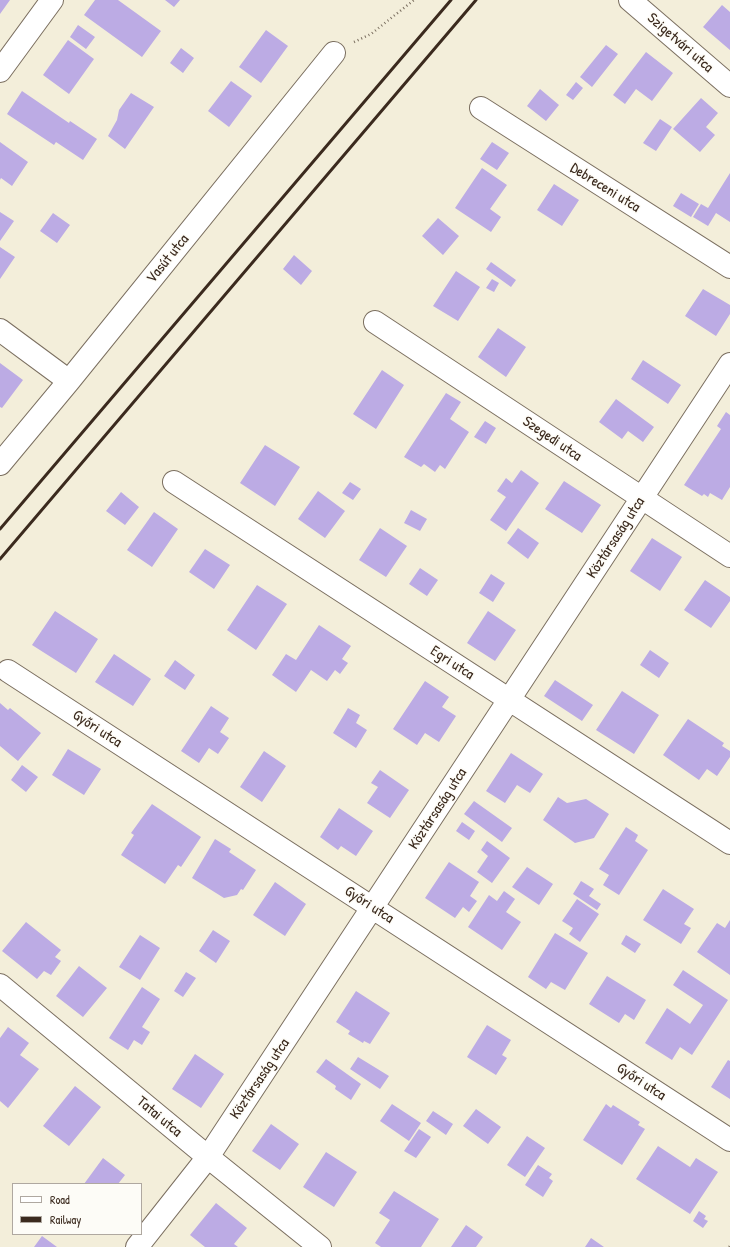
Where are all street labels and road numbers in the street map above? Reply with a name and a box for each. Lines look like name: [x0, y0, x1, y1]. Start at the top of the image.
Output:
street label: Szigetvári utca: [643, 9, 717, 77]
street label: Debreceni utca: [567, 159, 643, 217]
street label: Vasút utca: [143, 231, 193, 287]
street label: Szegedi utca: [519, 413, 585, 465]
street label: Köztársaság utca: [583, 494, 649, 582]
street label: Egri utca: [427, 642, 477, 684]
street label: Győri utca: [69, 706, 125, 752]
street label: Köztársaság utca: [405, 765, 471, 853]
street label: Győri utca: [341, 882, 397, 928]
street label: Köztársaság utca: [226, 1035, 294, 1123]
street label: Győri utca: [613, 1059, 669, 1105]
street label: Tatai utca: [133, 1093, 185, 1141]

